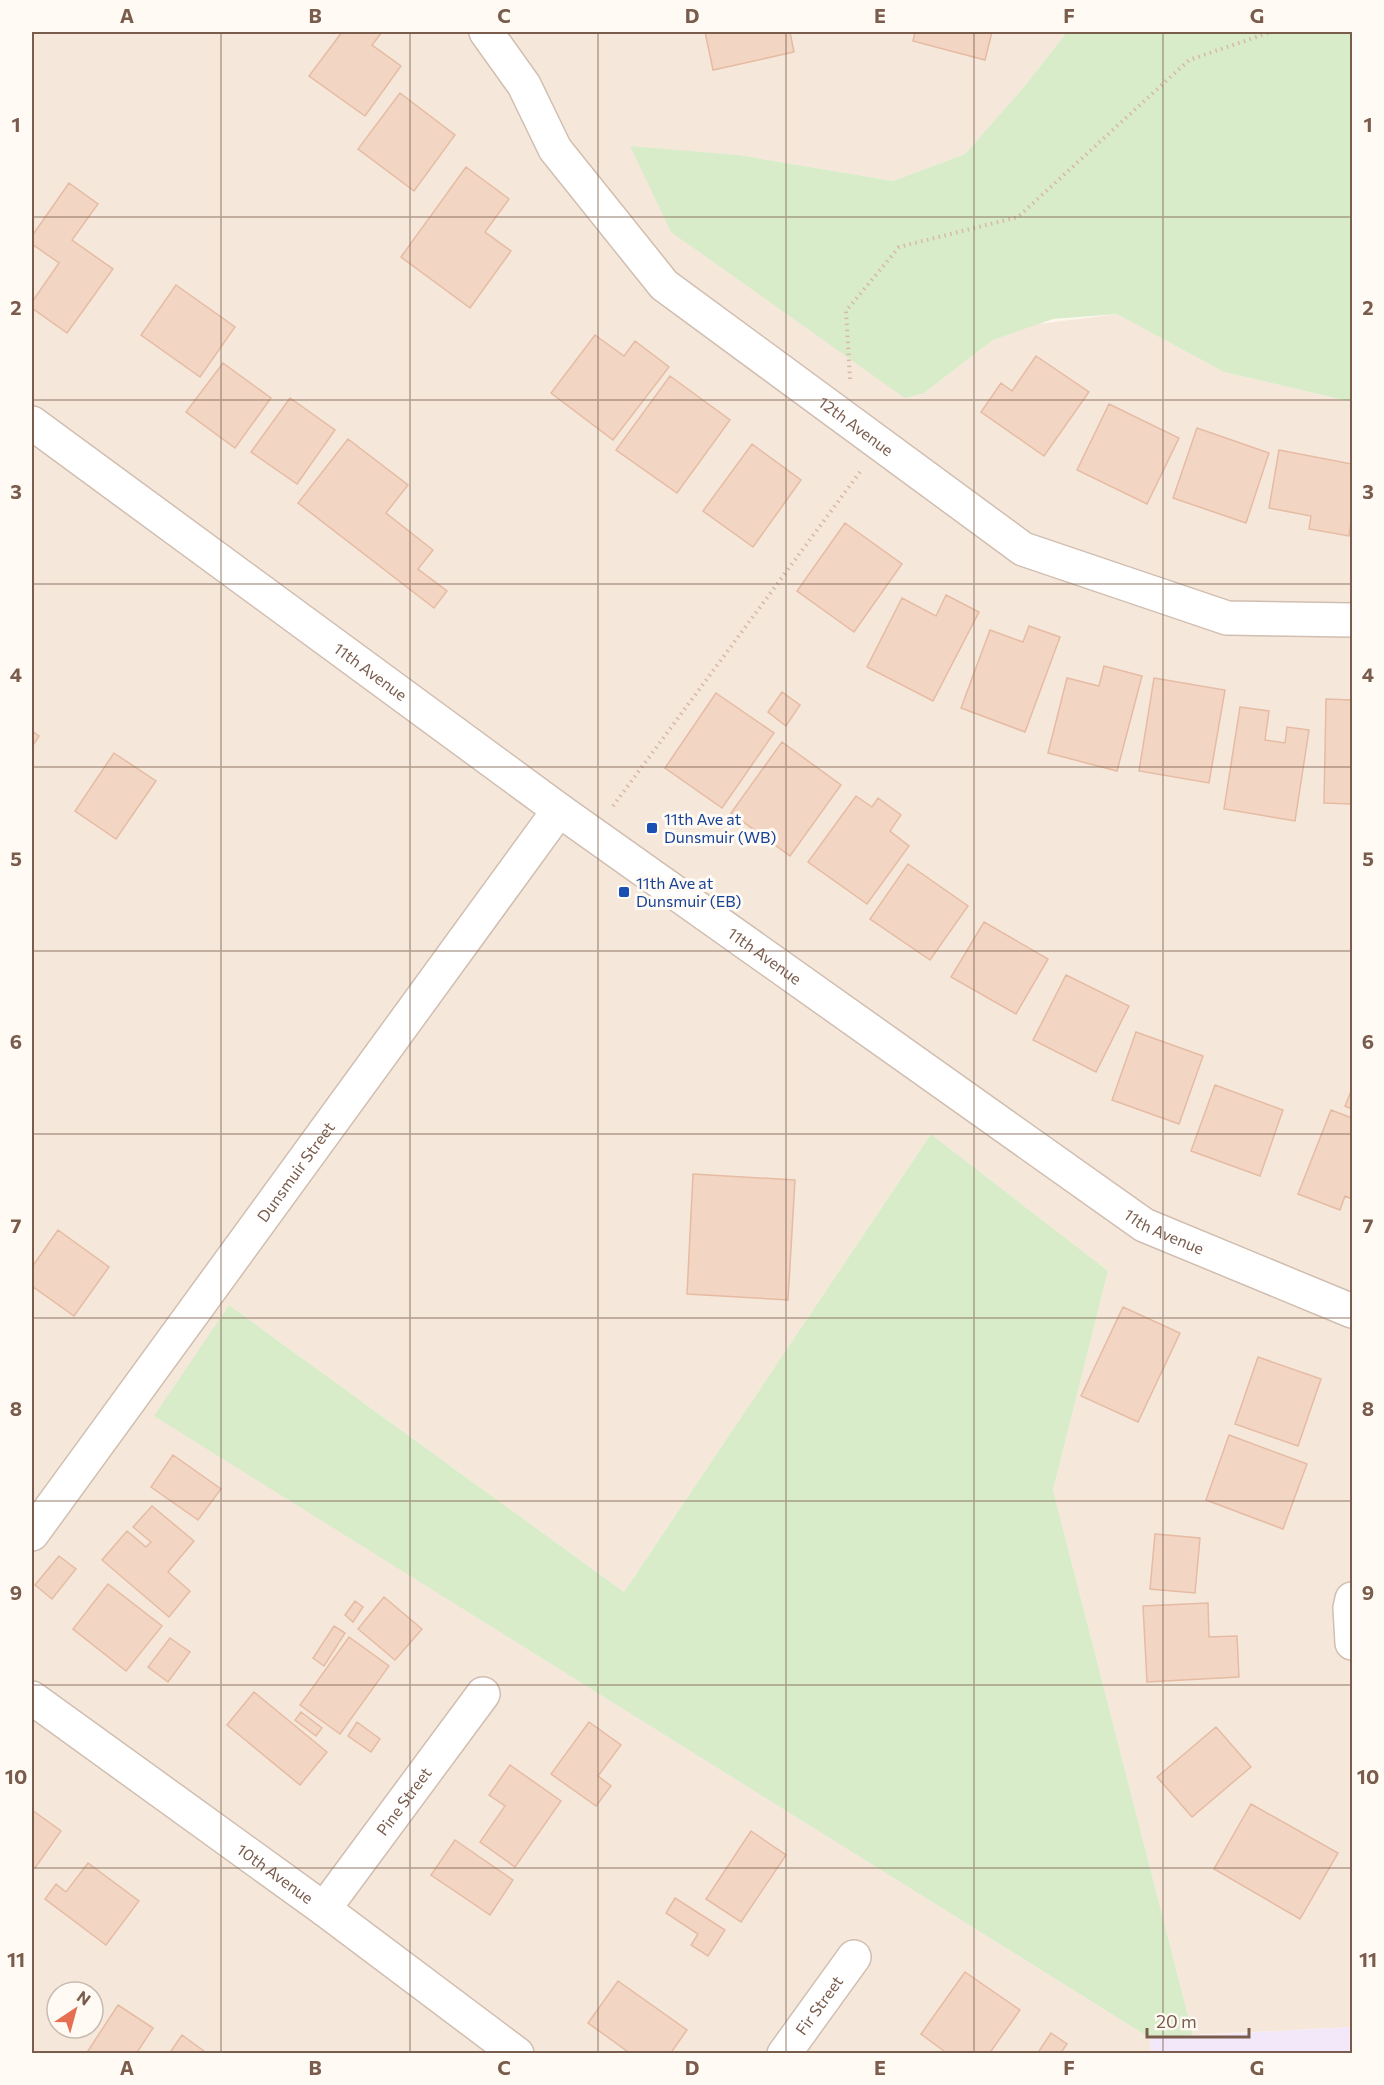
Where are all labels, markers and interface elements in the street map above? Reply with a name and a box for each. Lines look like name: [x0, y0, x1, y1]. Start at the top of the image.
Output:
text: A: [120, 3, 134, 27]
text: B: [308, 3, 322, 27]
text: C: [497, 3, 511, 27]
text: D: [685, 3, 699, 27]
text: E: [874, 3, 886, 27]
text: F: [1063, 3, 1075, 27]
text: G: [1250, 3, 1264, 27]
text: 1: [11, 112, 21, 136]
text: 1: [1363, 112, 1373, 136]
text: 2: [10, 295, 22, 319]
text: 2: [1362, 295, 1374, 319]
street label: 12th Avenue: [815, 392, 897, 460]
text: 3: [10, 479, 22, 503]
text: 3: [1362, 479, 1374, 503]
street label: 11th Avenue: [331, 638, 411, 704]
text: 4: [10, 662, 22, 686]
text: 4: [1362, 662, 1374, 686]
place label: 11th Ave at Dunsmuir (WB): [664, 809, 776, 846]
marker: 11th Ave at Dunsmuir (WB): [645, 821, 659, 835]
text: 5: [10, 846, 22, 870]
text: 5: [1362, 846, 1374, 870]
place label: 11th Ave at Dunsmuir (EB): [636, 873, 741, 910]
marker: 11th Ave at Dunsmuir (EB): [617, 885, 631, 899]
street label: 11th Avenue: [724, 923, 805, 988]
text: 6: [10, 1029, 22, 1053]
text: 6: [1362, 1029, 1374, 1053]
street label: Dunsmuir Street: [253, 1117, 338, 1225]
street label: 11th Avenue: [1121, 1204, 1207, 1258]
text: 7: [11, 1213, 22, 1237]
text: 7: [1363, 1213, 1374, 1237]
text: 8: [10, 1396, 22, 1420]
text: 8: [1362, 1396, 1374, 1420]
text: 9: [10, 1580, 22, 1604]
text: 9: [1362, 1580, 1374, 1604]
street label: Pine Street: [372, 1763, 435, 1839]
text: 10: [5, 1764, 27, 1788]
text: 10: [1357, 1764, 1379, 1788]
street label: 10th Avenue: [234, 1839, 317, 1907]
text: 11: [7, 1947, 25, 1971]
text: 11: [1359, 1947, 1377, 1971]
street label: Fir Street: [791, 1972, 847, 2038]
north arrow: [45, 1980, 105, 2040]
text: N: [74, 1986, 95, 2009]
scale bar: [1147, 2001, 1249, 2039]
text: 20 m: [1156, 2010, 1197, 2032]
text: A: [120, 2055, 134, 2079]
text: B: [308, 2055, 322, 2079]
text: C: [497, 2055, 511, 2079]
text: D: [685, 2055, 699, 2079]
text: E: [874, 2055, 886, 2079]
text: F: [1063, 2055, 1075, 2079]
text: G: [1250, 2055, 1264, 2079]

